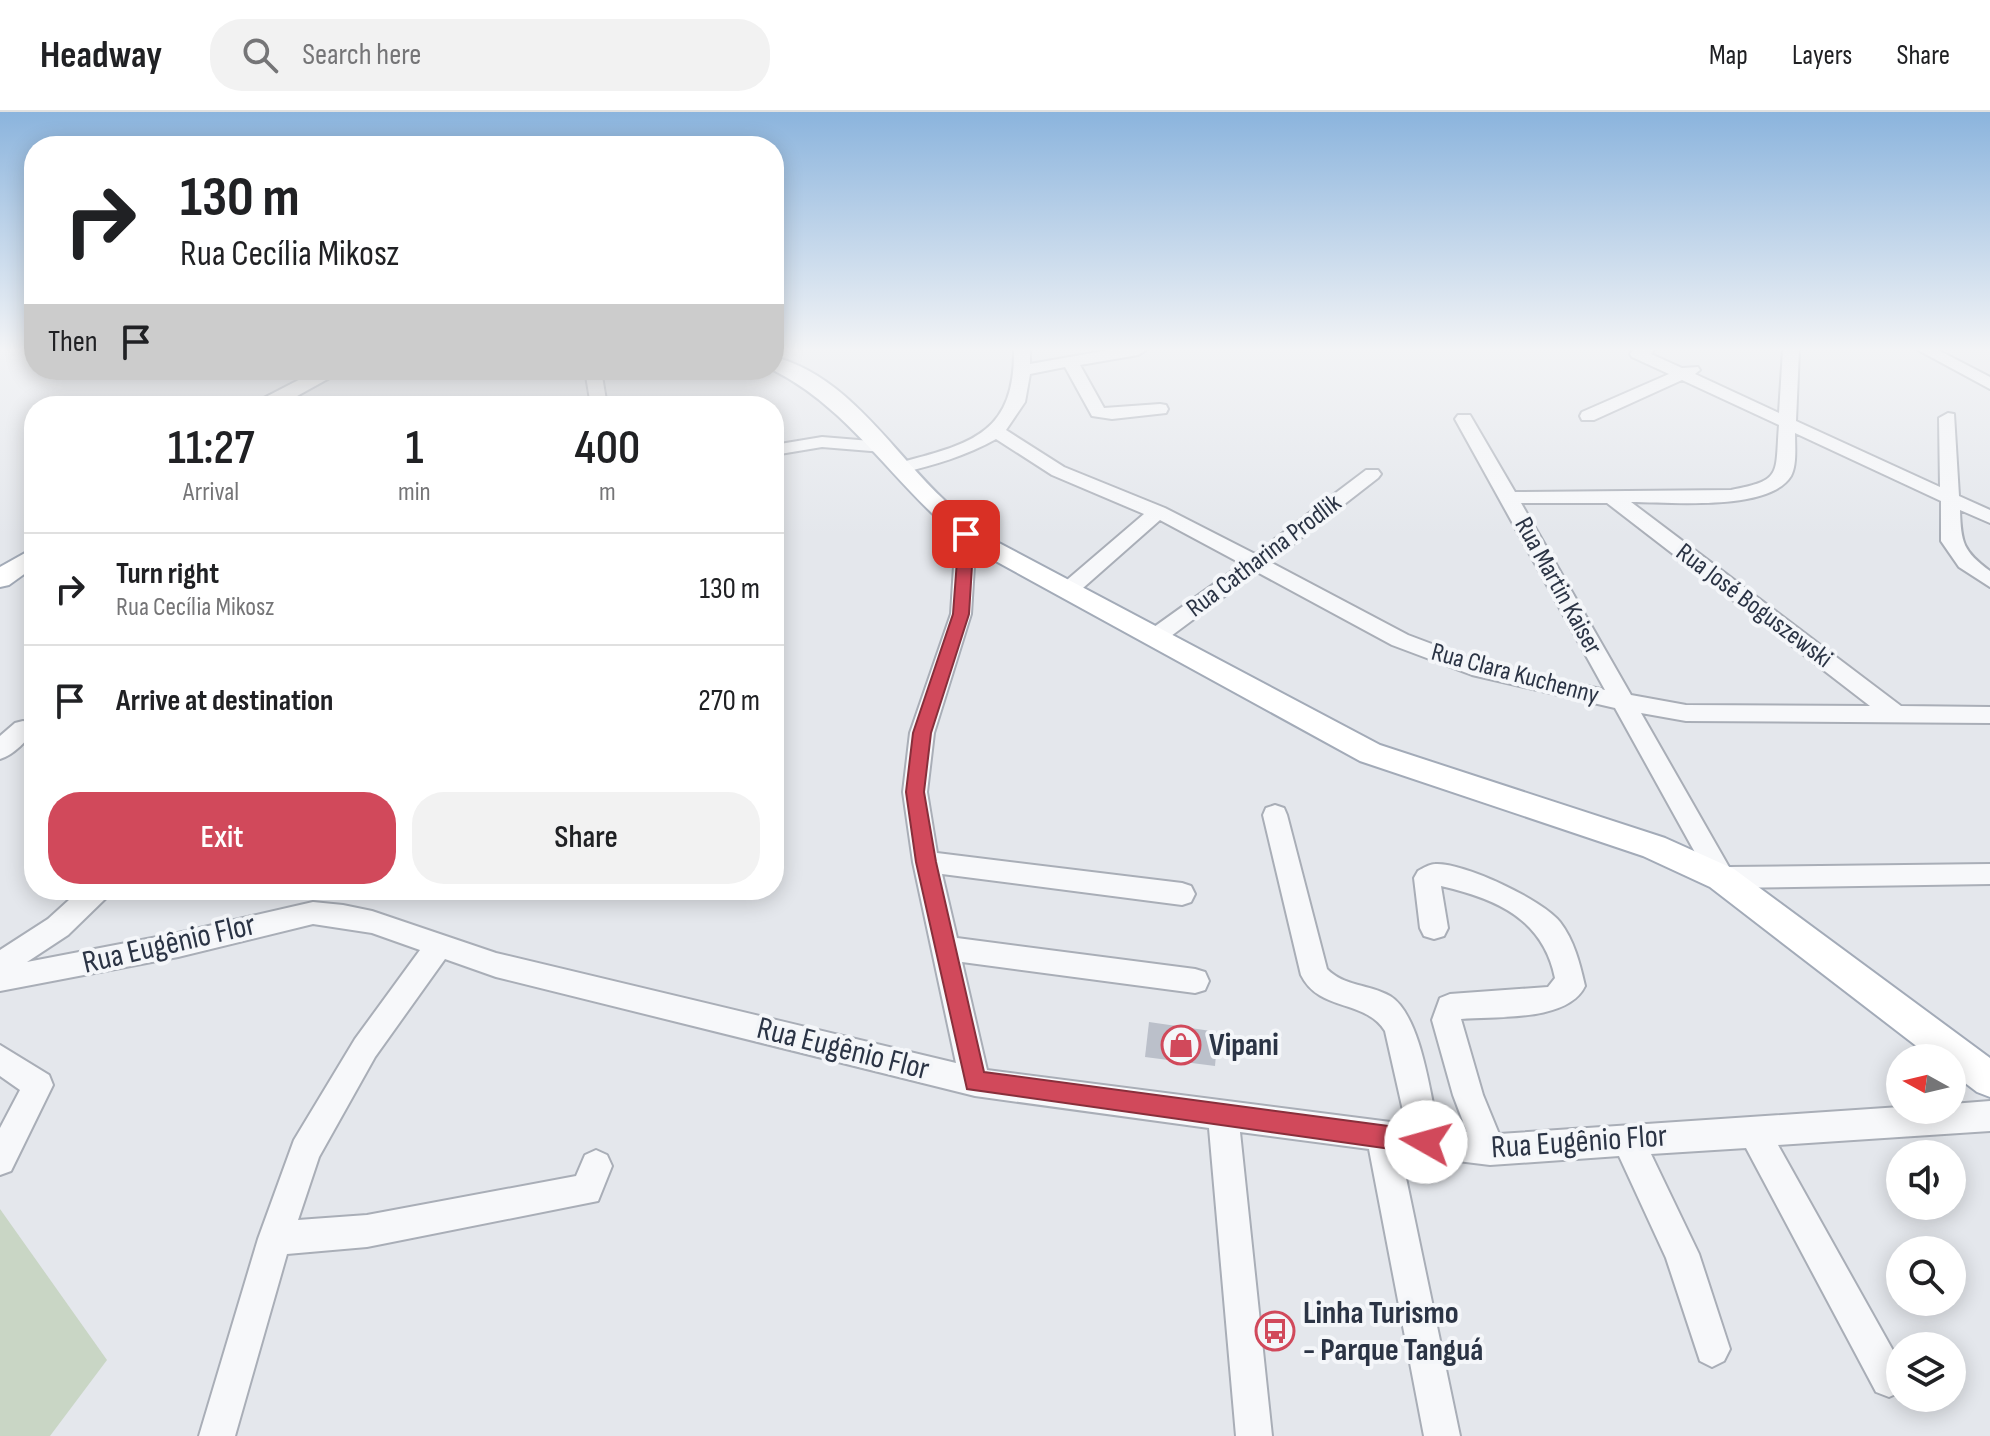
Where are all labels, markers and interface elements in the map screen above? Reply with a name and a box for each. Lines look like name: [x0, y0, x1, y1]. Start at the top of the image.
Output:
search box: [210, 19, 770, 91]
text: Headway: [40, 33, 162, 78]
icon: search: [238, 33, 282, 77]
text: Search here: [302, 37, 421, 73]
text: Map: [1709, 39, 1748, 72]
text: Layers: [1792, 39, 1852, 72]
text: Share: [1896, 39, 1950, 72]
text: 130 m: [180, 165, 300, 232]
icon: right: [48, 168, 152, 272]
text: Rua Cecília Mikosz: [180, 233, 399, 276]
icon: arrive: [114, 320, 158, 364]
text: Then: [48, 324, 98, 360]
text: 11:27: [168, 420, 254, 477]
text: 1: [405, 420, 423, 477]
text: 400: [574, 420, 640, 477]
text: Arrival: [183, 477, 239, 508]
text: min: [398, 477, 431, 508]
text: m: [599, 477, 616, 508]
street label: Rua Catharina Prodlik: [1181, 488, 1348, 624]
pin: [932, 500, 1000, 568]
icon: arrive: [944, 512, 988, 556]
street label: Rua Martin Kaiser: [1508, 512, 1609, 660]
street label: Rua José Boguszewski: [1670, 537, 1838, 675]
text: Turn right: [116, 556, 219, 592]
icon: right: [48, 567, 92, 611]
text: 130 m: [700, 571, 760, 607]
text: Rua Cecília Mikosz: [116, 592, 274, 623]
street label: Rua Clara Kuchenny: [1428, 637, 1602, 711]
icon: arrive: [48, 679, 92, 723]
text: Arrive at destination: [116, 683, 333, 719]
text: 270 m: [698, 683, 760, 719]
button: Exit: [48, 792, 396, 884]
button: Share: [412, 792, 760, 884]
street label: Rua Eugênio Flor: [79, 905, 259, 983]
street label: Rua Eugênio Flor: [753, 1009, 933, 1089]
shop icon: Vipani: [1160, 1024, 1202, 1066]
place label: Vipani: [1209, 1026, 1279, 1065]
north arrow: [1886, 1044, 1966, 1124]
map controls: [1886, 1044, 1966, 1412]
position arrow: [1384, 1100, 1468, 1184]
street label: Rua Eugênio Flor: [1490, 1116, 1668, 1168]
button: sound: [1886, 1140, 1966, 1220]
button: search: [1886, 1236, 1966, 1316]
place label: Linha Turismo - Parque Tanguá: [1303, 1294, 1483, 1370]
bus stop icon: Linha Turismo - Parque Tanguá: [1254, 1310, 1296, 1352]
button: layers: [1886, 1332, 1966, 1412]

